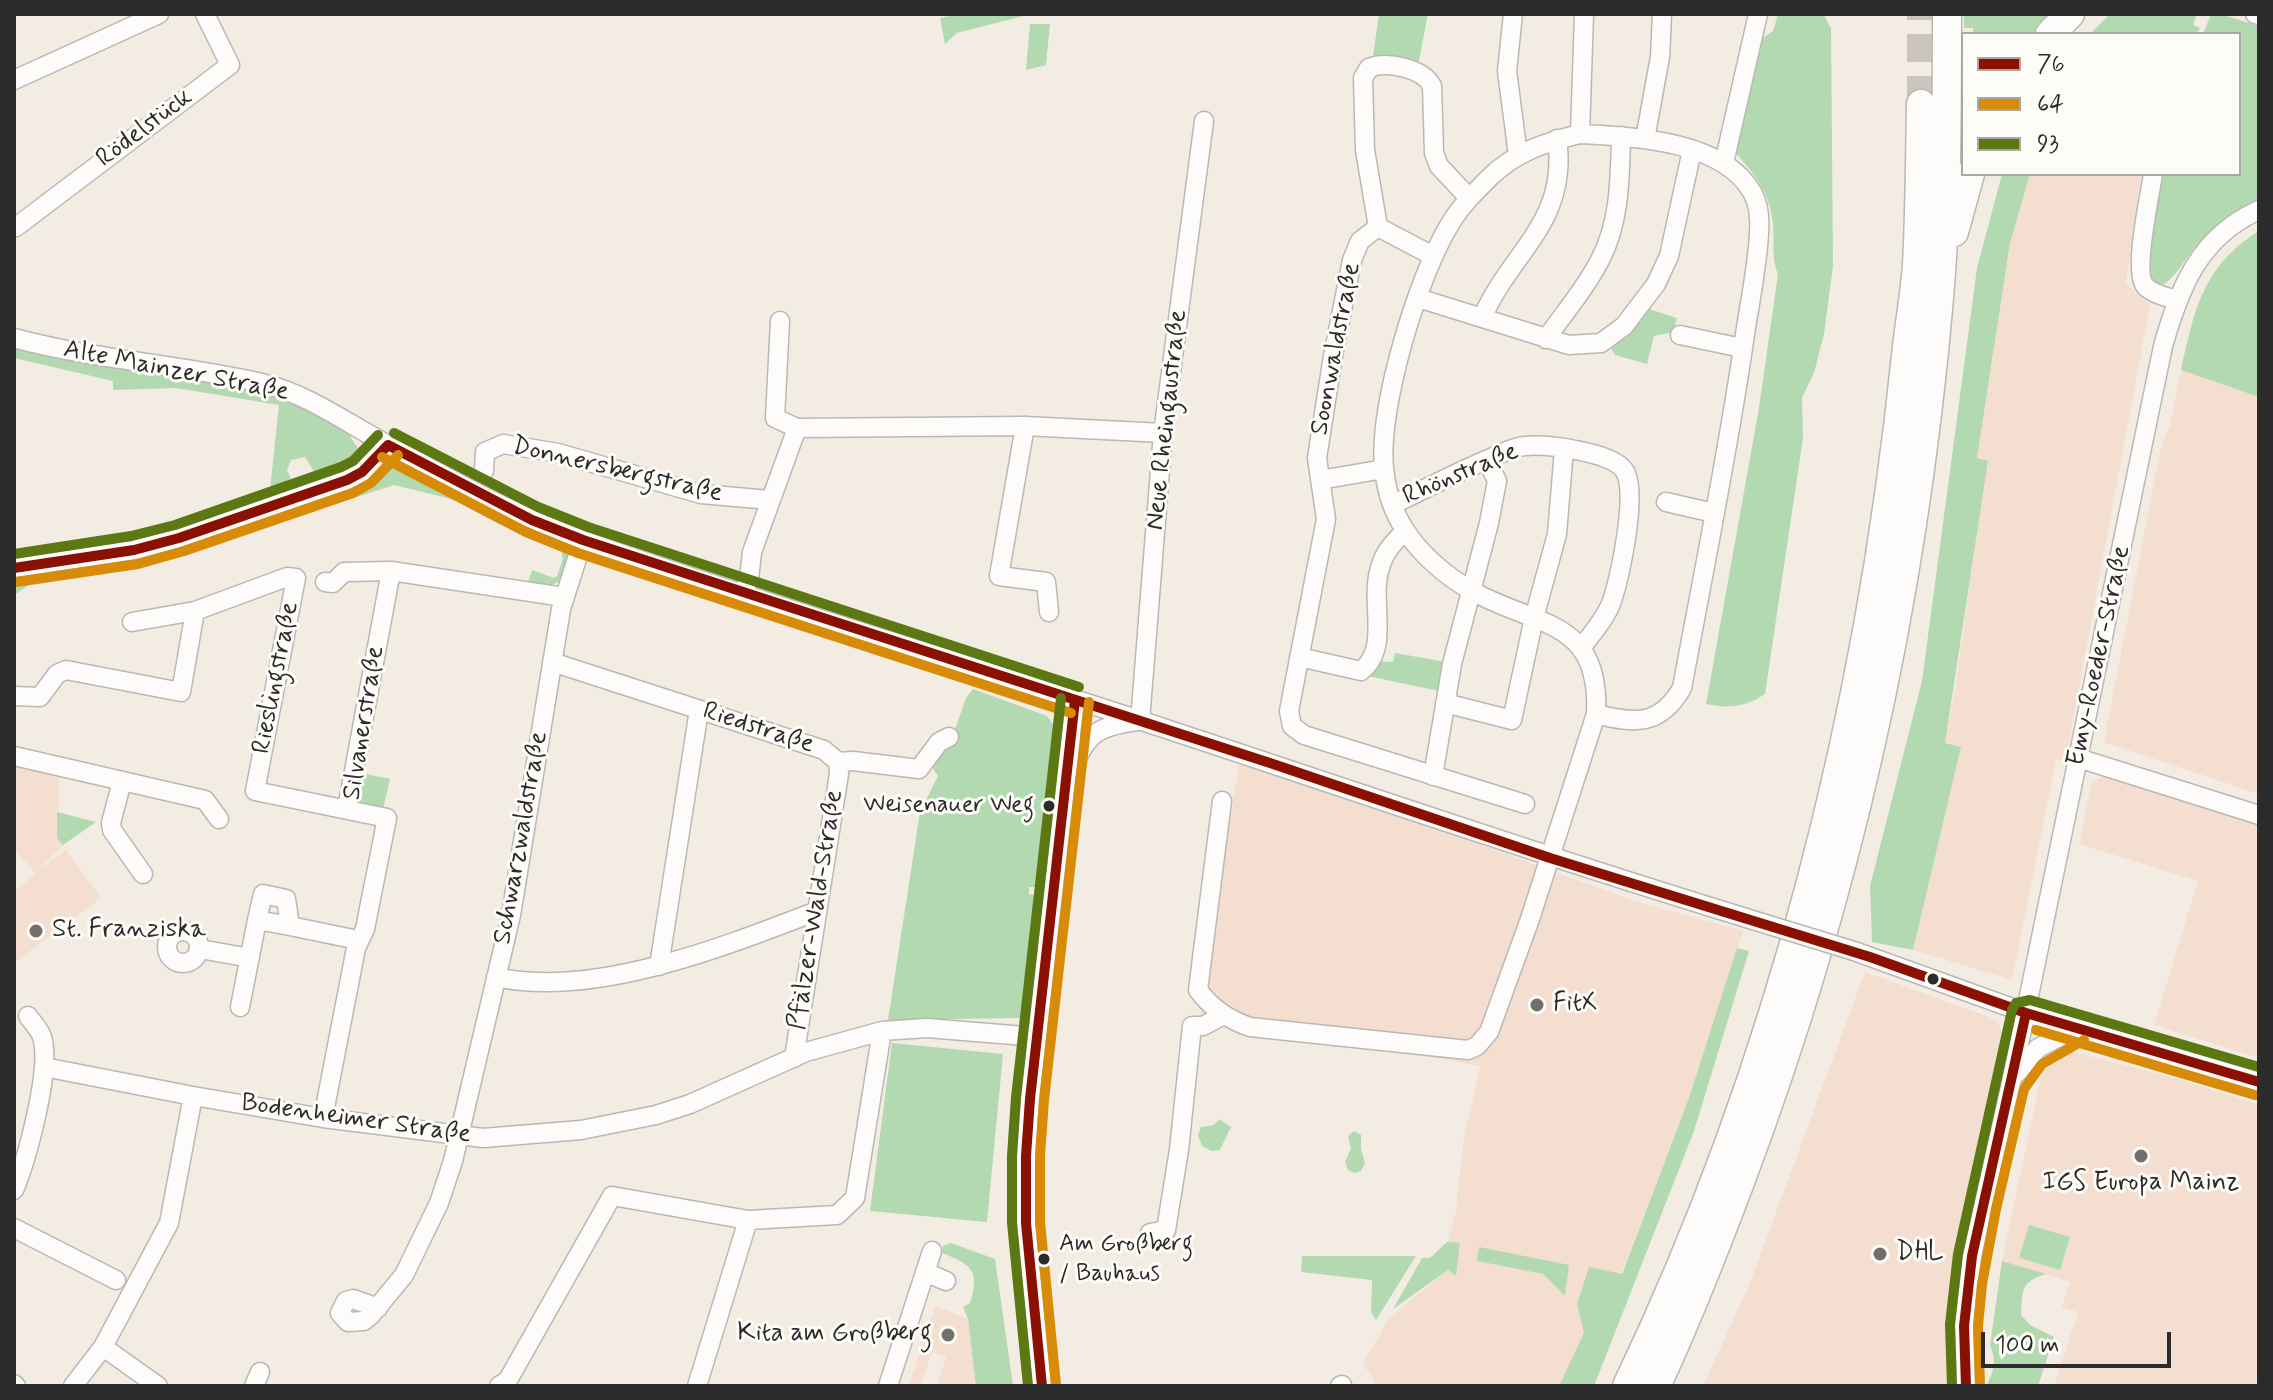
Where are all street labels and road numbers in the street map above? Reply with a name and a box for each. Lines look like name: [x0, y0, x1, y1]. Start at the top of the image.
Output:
street label: Rödelstück: [91, 83, 199, 175]
street label: Soonwaldstraße: [1305, 260, 1369, 438]
street label: Neue Rheingaustraße: [1141, 308, 1195, 532]
street label: Alte Mainzer Straße: [61, 335, 291, 409]
street label: Donnersbergstraße: [509, 432, 725, 510]
street label: Rhönstraße: [1399, 437, 1523, 513]
street label: Emy-Roeder-Straße: [2061, 543, 2139, 769]
street label: Rieslingstraße: [247, 599, 307, 757]
street label: Silvanerstraße: [337, 644, 393, 802]
street label: Riedstraße: [698, 696, 818, 762]
street label: Schwarzwaldstraße: [488, 729, 556, 947]
street label: Pfälzer-Wald-Straße: [783, 788, 851, 1032]
street label: Bodenheimer Straße: [239, 1088, 473, 1152]

